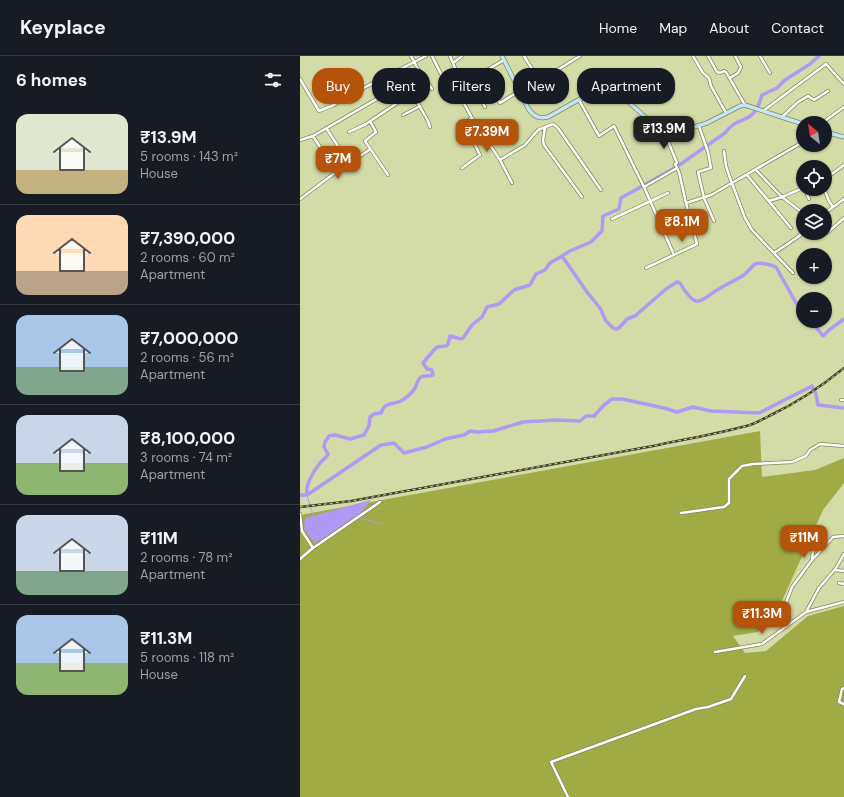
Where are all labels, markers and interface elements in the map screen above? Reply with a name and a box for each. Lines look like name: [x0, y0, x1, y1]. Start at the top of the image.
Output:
text: Keyplace: [20, 15, 106, 40]
text: Home: [599, 19, 637, 37]
text: Map: [659, 19, 687, 37]
text: About: [709, 19, 749, 37]
text: Contact: [771, 19, 824, 37]
chip: Buy: [312, 68, 364, 104]
chip: Rent: [372, 68, 430, 104]
chip: Filters: [438, 68, 505, 104]
chip: New: [513, 68, 569, 104]
chip: Apartment: [577, 68, 675, 104]
text: 6 homes: [16, 69, 87, 91]
icon: filters: [262, 69, 284, 91]
pin: ₹13.9M: [631, 116, 697, 150]
north arrow: [796, 116, 832, 152]
map controls: [796, 116, 832, 328]
pin: ₹7.39M: [454, 119, 520, 153]
text: ₹13.9M: [642, 120, 686, 137]
text: ₹7.39M: [465, 123, 509, 140]
text: ₹13.9M: [140, 126, 197, 148]
icon: home: [48, 130, 96, 178]
pin: ₹7M: [319, 146, 357, 180]
text: 5 rooms · 143 m²: [140, 148, 238, 165]
text: ₹7M: [325, 150, 351, 167]
button: locate: [796, 160, 832, 196]
text: House: [140, 165, 178, 182]
button: layers: [796, 204, 832, 240]
pin: ₹8.1M: [654, 209, 710, 243]
text: ₹8.1M: [664, 213, 700, 230]
text: ₹7,390,000: [140, 227, 235, 249]
icon: home: [48, 231, 96, 279]
button: +: [796, 248, 832, 284]
text: 2 rooms · 60 m²: [140, 249, 235, 266]
text: Apartment: [140, 266, 205, 283]
button: −: [796, 292, 832, 328]
text: ₹7,000,000: [140, 327, 238, 349]
icon: home: [48, 331, 96, 379]
text: 2 rooms · 56 m²: [140, 349, 234, 366]
text: Apartment: [140, 366, 205, 383]
text: ₹8,100,000: [140, 427, 235, 449]
icon: home: [48, 431, 96, 479]
text: 3 rooms · 74 m²: [140, 449, 232, 466]
text: Apartment: [140, 466, 205, 483]
pin: ₹11M: [780, 525, 828, 559]
text: ₹11M: [140, 527, 178, 549]
text: ₹11M: [790, 529, 818, 546]
icon: home: [48, 531, 96, 579]
text: 2 rooms · 78 m²: [140, 549, 232, 566]
text: Apartment: [140, 566, 205, 583]
pin: ₹11.3M: [729, 601, 795, 635]
text: ₹11.3M: [742, 605, 782, 622]
text: ₹11.3M: [140, 627, 192, 649]
icon: home: [48, 631, 96, 679]
text: 5 rooms · 118 m²: [140, 649, 234, 666]
text: House: [140, 666, 178, 683]

